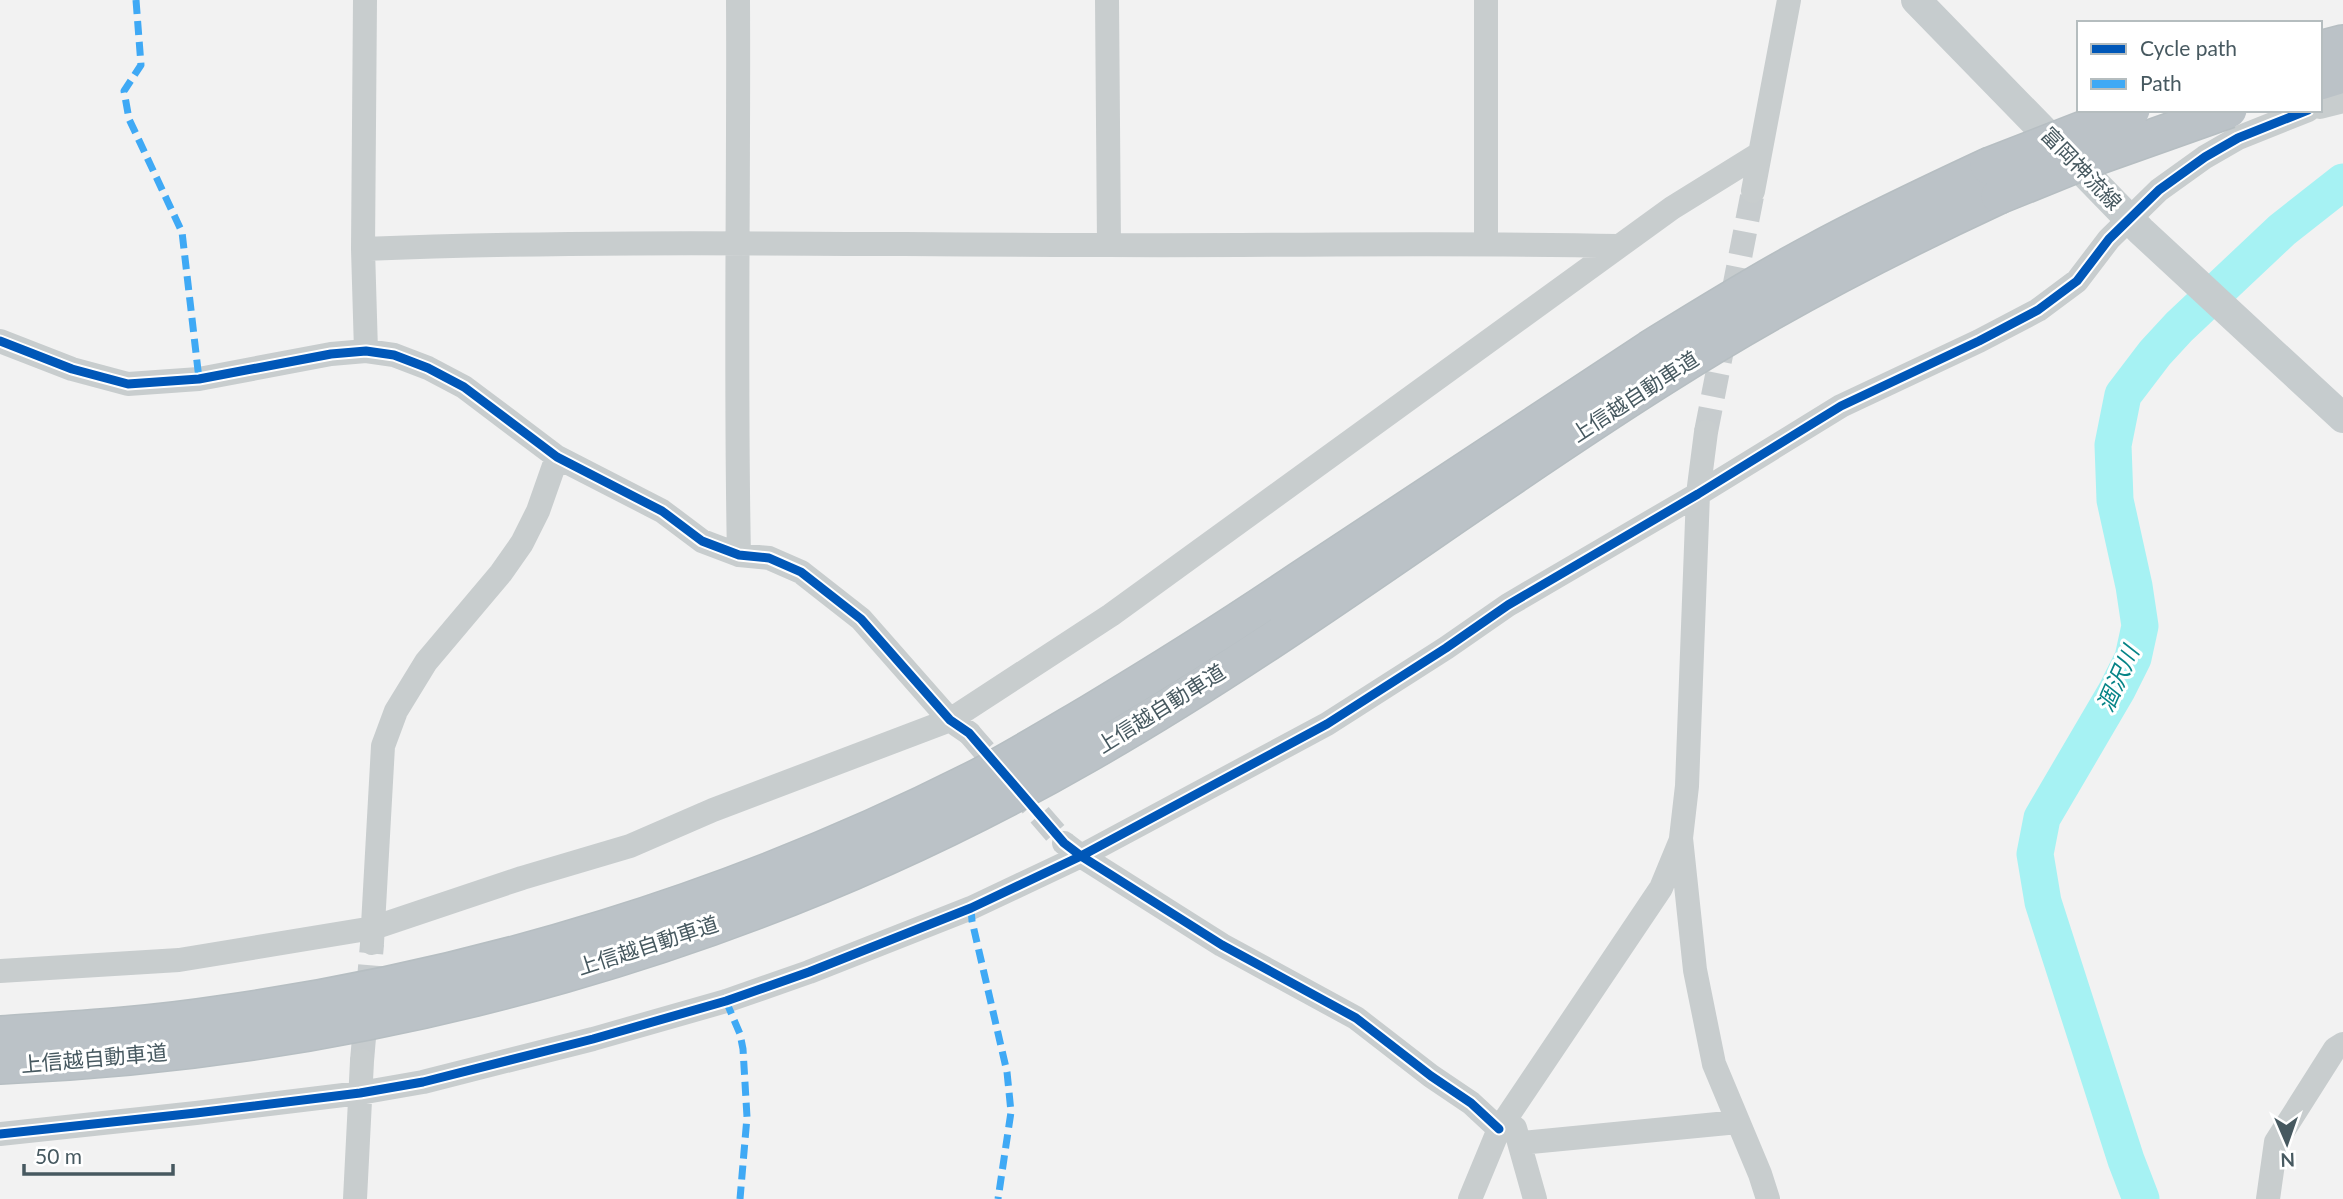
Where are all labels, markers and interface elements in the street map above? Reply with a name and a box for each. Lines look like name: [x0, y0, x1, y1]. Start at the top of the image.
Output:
legend: [2077, 21, 2322, 112]
text: Cycle path: [2140, 35, 2237, 60]
text: Path: [2140, 70, 2182, 95]
street label: 富岡神流線: [2037, 122, 2128, 214]
street label: 上信越自動車道: [1566, 345, 1703, 446]
water label: 涸沢川: [2090, 639, 2145, 716]
street label: 上信越自動車道: [1091, 658, 1229, 757]
street label: 上信越自動車道: [574, 910, 721, 979]
street label: 上信越自動車道: [20, 1039, 168, 1076]
north arrow: [2252, 1108, 2322, 1178]
scale bar: [24, 1132, 173, 1176]
text: 50 m: [35, 1143, 82, 1168]
text: N: [2280, 1149, 2295, 1172]

